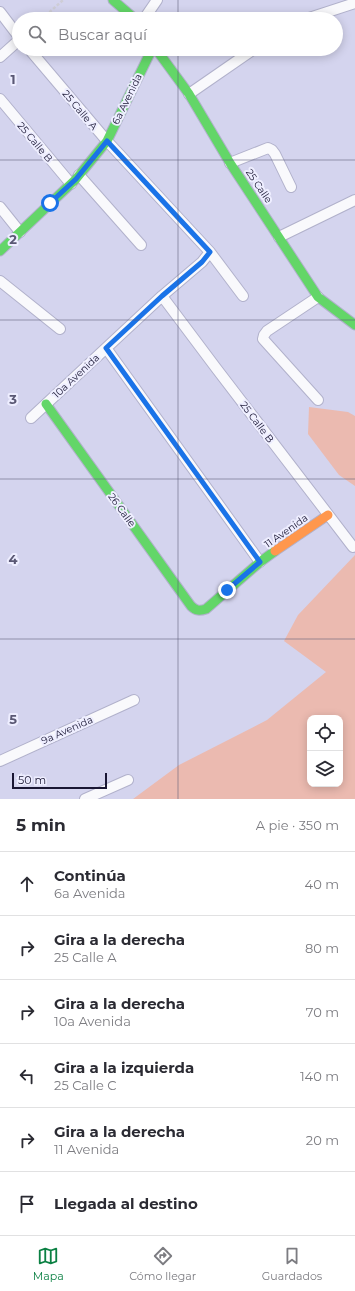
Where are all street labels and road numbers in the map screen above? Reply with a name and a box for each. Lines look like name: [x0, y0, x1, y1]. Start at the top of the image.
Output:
street label: 6a Avenida: [109, 71, 145, 127]
street label: 25 Calle A: [60, 87, 101, 133]
street label: 25 Calle B: [14, 119, 56, 165]
street label: 25 Calle: [243, 166, 275, 206]
street label: 10a Avenida: [50, 351, 102, 401]
street label: 25 Calle B: [237, 399, 277, 445]
street label: 26 Calle: [105, 491, 139, 529]
street label: 11 Avenida: [262, 511, 310, 551]
street label: 9a Avenida: [39, 713, 95, 747]

